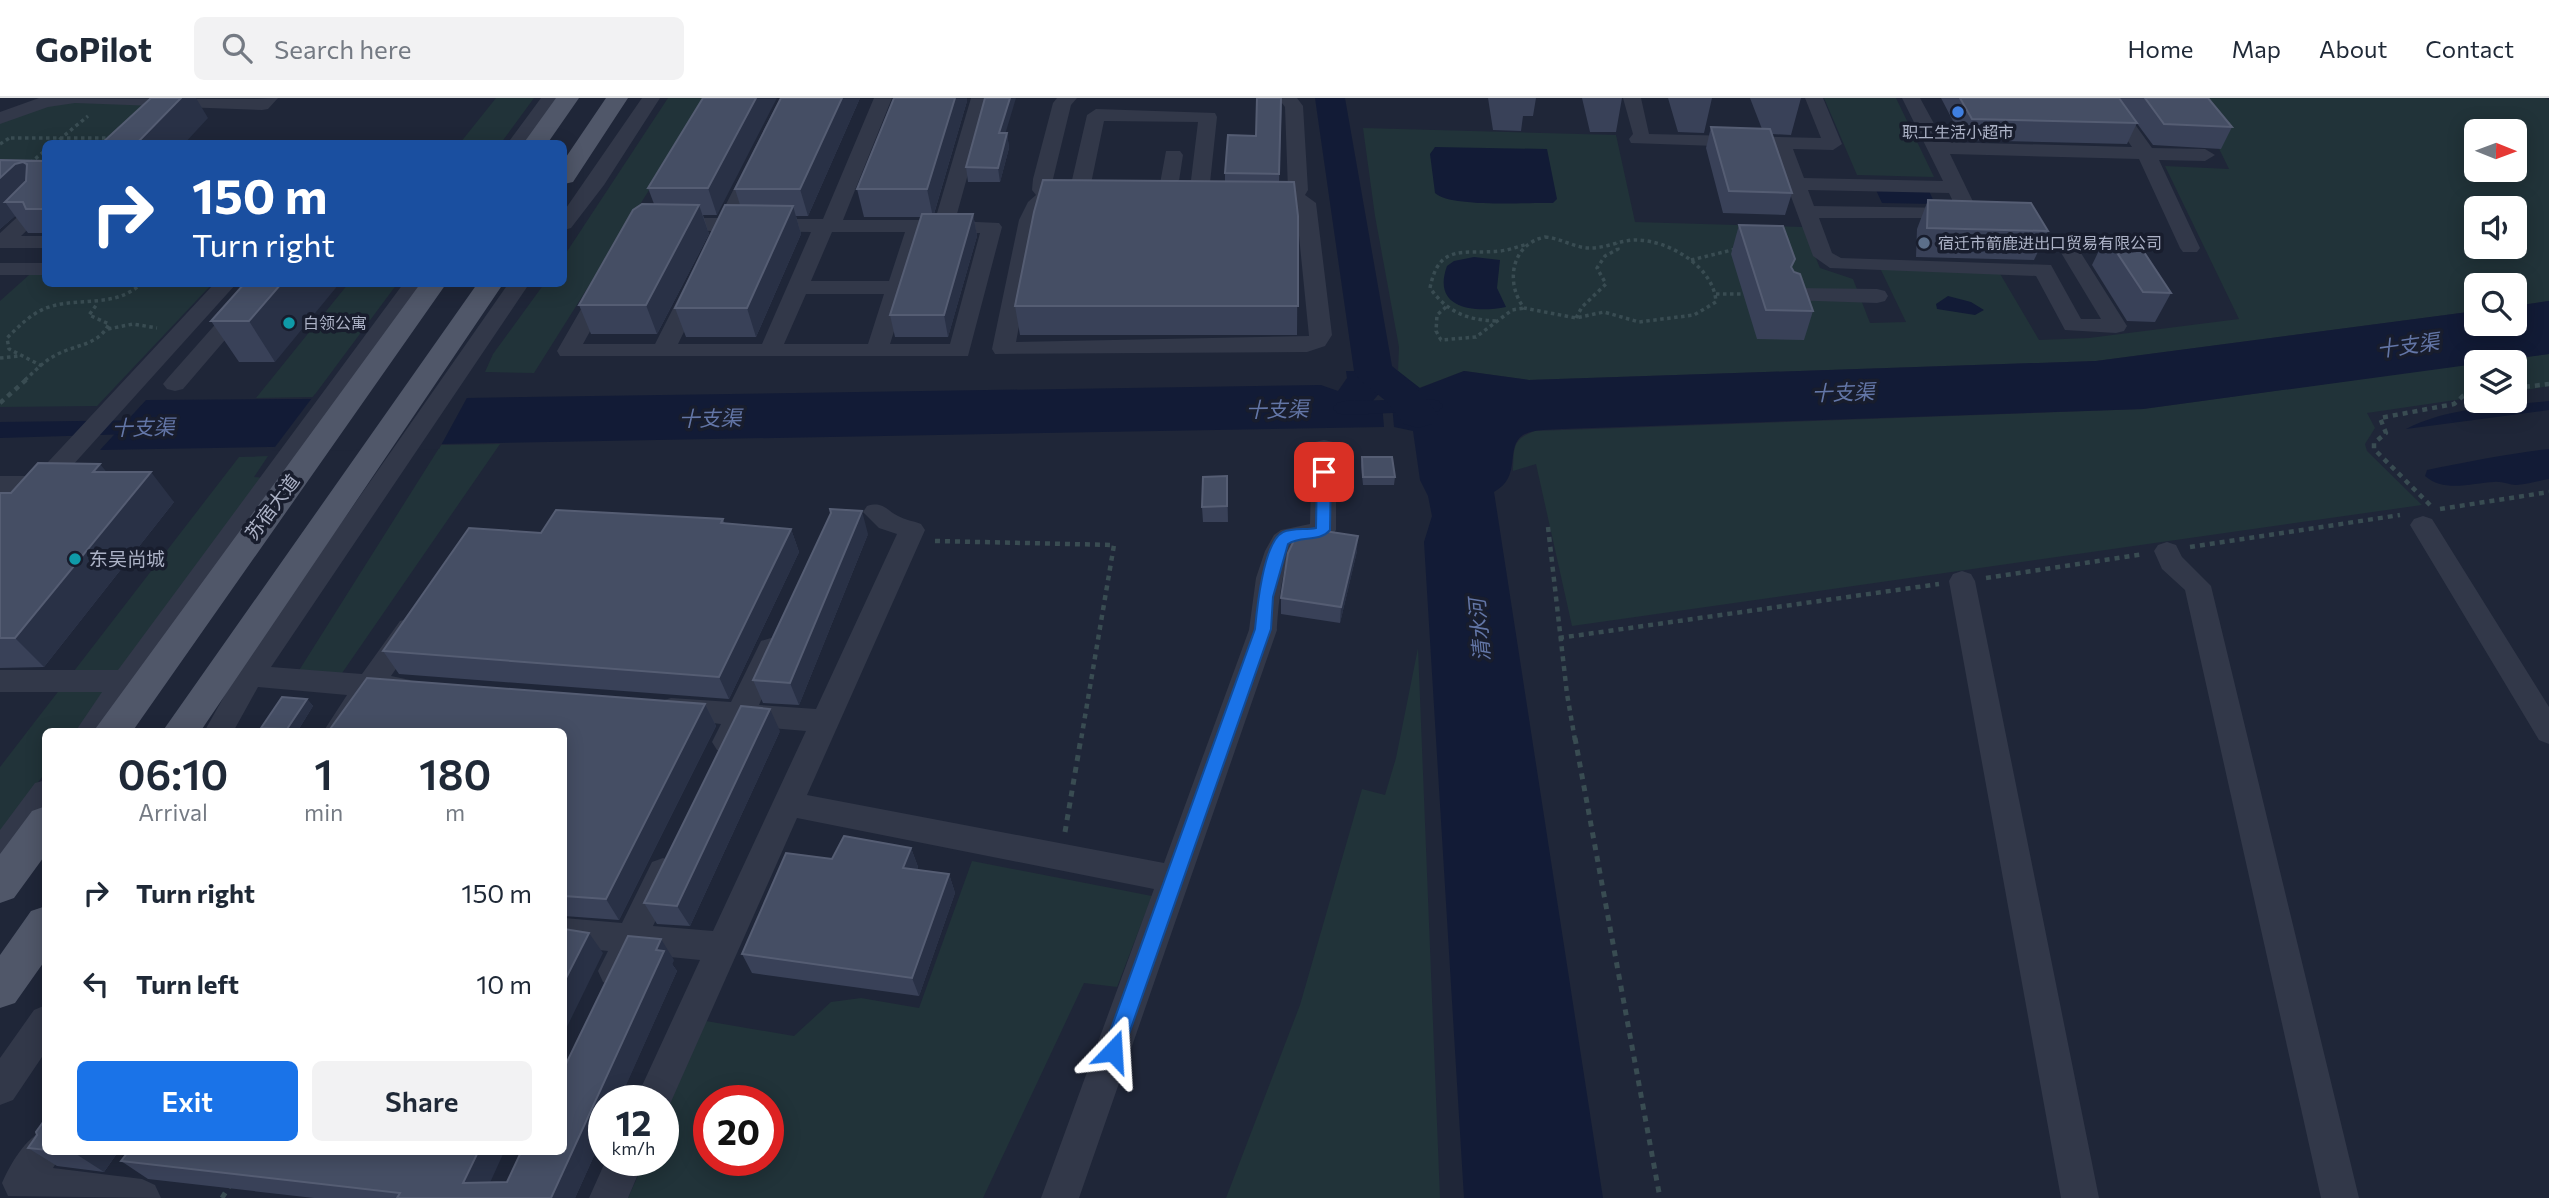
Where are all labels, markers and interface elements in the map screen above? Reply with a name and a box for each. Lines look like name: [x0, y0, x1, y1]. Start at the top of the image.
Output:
search box: [194, 17, 684, 80]
text: GoPilot: [35, 28, 152, 69]
icon: search: [218, 29, 256, 67]
text: Search here: [274, 33, 411, 64]
text: Home: [2128, 34, 2194, 63]
text: Map: [2232, 34, 2281, 63]
text: About: [2319, 34, 2387, 63]
text: Contact: [2425, 34, 2514, 63]
marker: 职工生活小超市: [1950, 104, 1966, 120]
north arrow: [2464, 119, 2527, 182]
map controls: [2464, 119, 2527, 413]
place label: 职工生活小超市: [1902, 122, 2014, 141]
text: 150 m: [192, 164, 327, 224]
icon: right: [77, 168, 168, 259]
button: sound: [2464, 196, 2527, 259]
text: Turn right: [192, 224, 335, 264]
place label: 宿迁市箭鹿进出口贸易有限公司: [1938, 233, 2162, 252]
marker: 宿迁市箭鹿进出口贸易有限公司: [1916, 235, 1932, 251]
button: search: [2464, 273, 2527, 336]
place label: 白领公寓: [303, 313, 367, 332]
marker: 白领公寓: [281, 315, 297, 331]
water label: 十支渠: [2375, 327, 2444, 361]
button: layers: [2464, 350, 2527, 413]
water label: 十支渠: [1811, 378, 1878, 405]
water label: 十支渠: [1245, 395, 1312, 422]
water label: 十支渠: [678, 404, 745, 431]
water label: 十支渠: [111, 413, 178, 440]
pin: [1294, 442, 1354, 502]
icon: arrive: [1305, 453, 1343, 491]
street label: 苏宿大道: [240, 469, 304, 544]
place label: 东吴尚城: [89, 547, 165, 570]
marker: 东吴尚城: [67, 551, 83, 567]
water label: 清水河: [1463, 594, 1494, 663]
text: 06:10: [118, 747, 228, 799]
text: 1: [314, 747, 333, 799]
text: 180: [419, 747, 491, 799]
text: Arrival: [138, 798, 208, 826]
text: min: [304, 798, 343, 826]
text: m: [445, 798, 465, 826]
icon: right: [77, 874, 115, 912]
text: Turn right: [136, 877, 255, 908]
text: 150 m: [461, 877, 532, 908]
icon: left: [77, 965, 115, 1003]
text: Turn left: [136, 968, 239, 999]
text: 10 m: [476, 968, 532, 999]
position arrow: [1076, 1014, 1150, 1088]
button: Exit: [77, 1061, 298, 1141]
button: Share: [312, 1061, 532, 1141]
speed limit sign: 20: [693, 1085, 784, 1176]
text: 12: [616, 1100, 651, 1143]
text: km/h: [612, 1137, 655, 1159]

